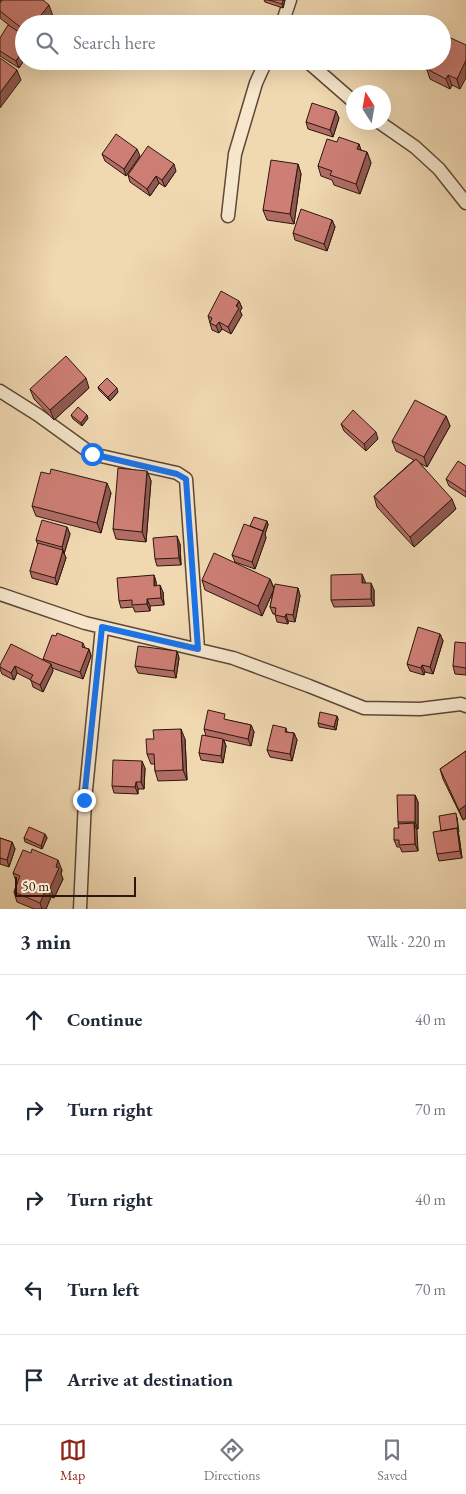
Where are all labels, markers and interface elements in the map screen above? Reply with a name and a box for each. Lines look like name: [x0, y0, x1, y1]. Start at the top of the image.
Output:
search box: [15, 15, 451, 70]
icon: search: [33, 29, 61, 57]
text: Search here: [73, 30, 155, 55]
north arrow: [346, 85, 391, 130]
route start: [81, 443, 104, 466]
route end: [73, 789, 96, 812]
scale bar: [15, 874, 136, 897]
text: 50 m: [22, 877, 49, 895]
text: 3 min: [20, 928, 71, 955]
text: Walk · 220 m: [367, 931, 446, 952]
icon: ahead: [20, 1006, 48, 1034]
text: Continue: [67, 1007, 142, 1032]
text: 40 m: [415, 1009, 446, 1030]
icon: right: [20, 1096, 48, 1124]
text: Turn right: [67, 1097, 153, 1122]
text: 70 m: [415, 1099, 446, 1120]
icon: right: [20, 1186, 48, 1214]
text: Turn right: [67, 1187, 153, 1212]
text: 40 m: [415, 1189, 446, 1210]
icon: left: [20, 1276, 48, 1304]
text: Turn left: [67, 1277, 139, 1302]
text: 70 m: [415, 1279, 446, 1300]
icon: arrive: [20, 1366, 48, 1394]
text: Arrive at destination: [67, 1367, 233, 1392]
tab: Map: [59, 1436, 87, 1484]
tab: Directions: [204, 1436, 260, 1484]
tab: Saved: [377, 1436, 407, 1484]

